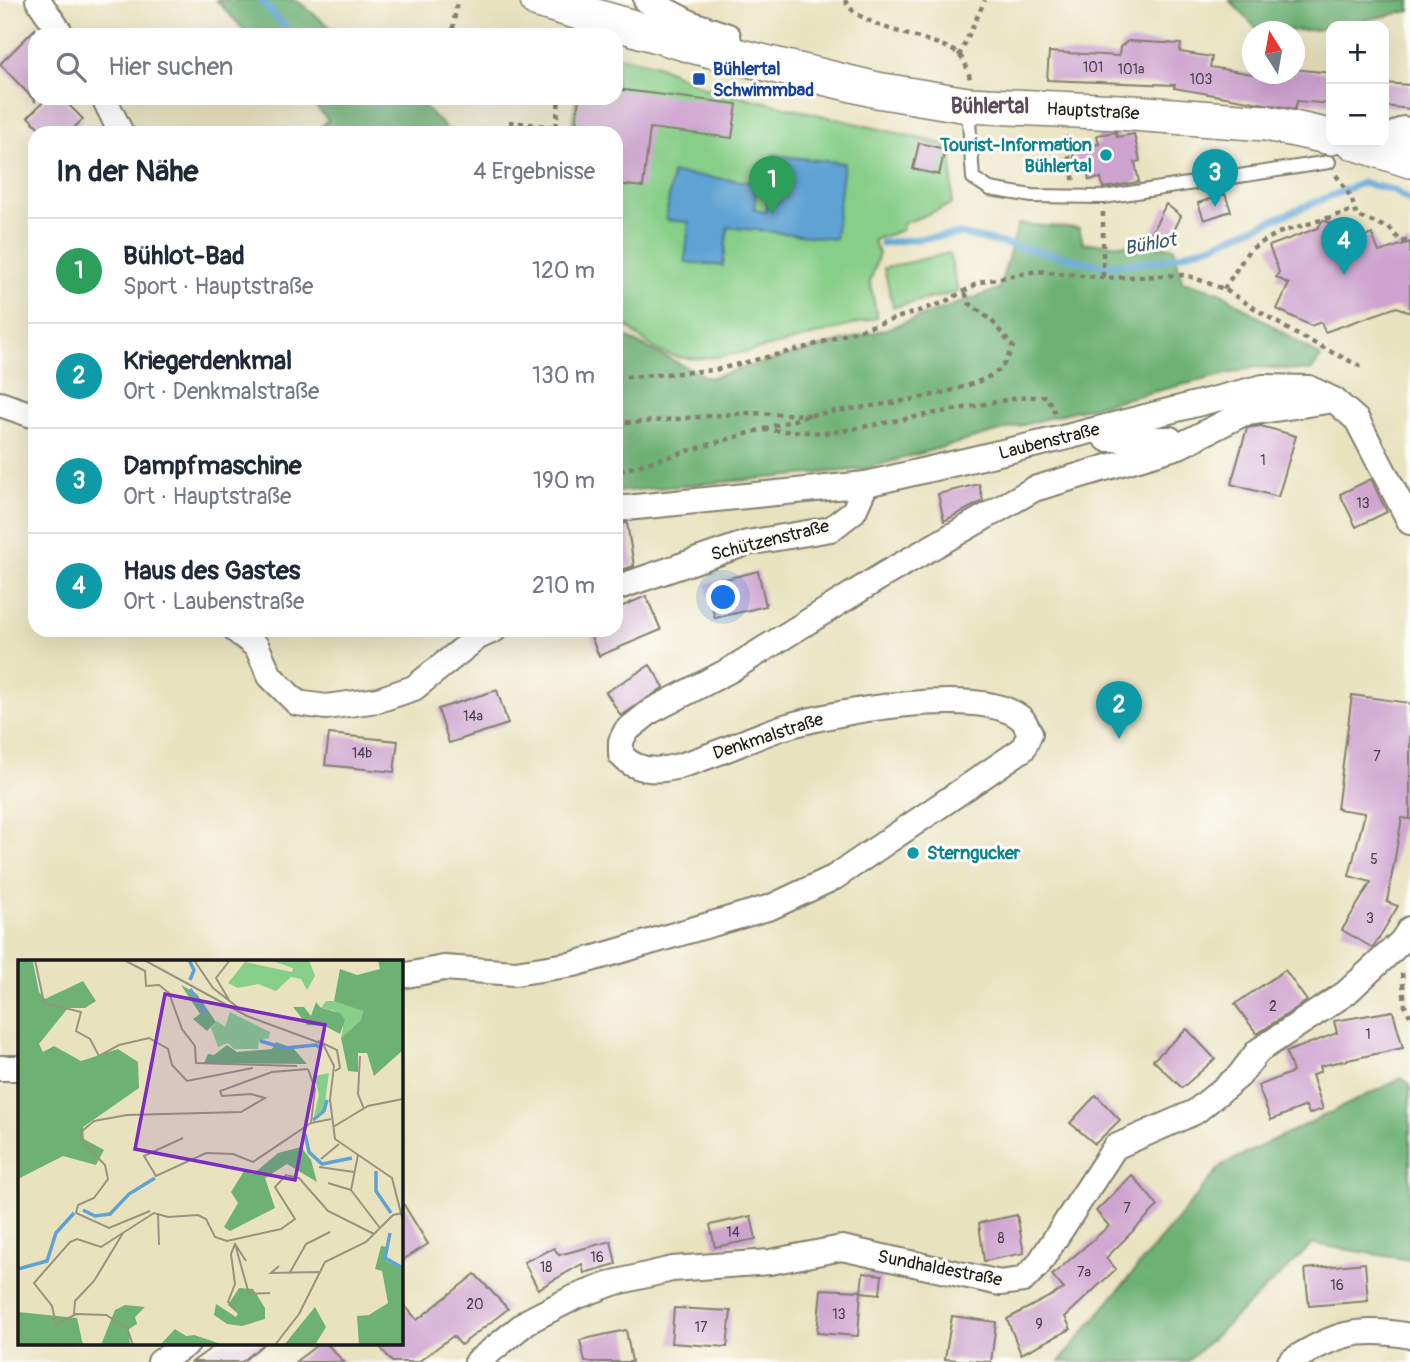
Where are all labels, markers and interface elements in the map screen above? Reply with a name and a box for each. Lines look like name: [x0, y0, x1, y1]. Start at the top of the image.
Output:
north arrow: [1242, 21, 1305, 84]
map controls: [1326, 21, 1389, 147]
button: +: [1326, 21, 1389, 84]
search box: [28, 28, 623, 105]
icon: search: [52, 48, 90, 86]
text: Hier suchen: [108, 51, 233, 83]
place label: Bühlertal Schwimmbad: [713, 58, 814, 102]
house number: 101: [1083, 59, 1103, 76]
house number: 101a: [1117, 61, 1145, 78]
marker: Bühlertal Schwimmbad: [691, 71, 707, 87]
house number: 103: [1190, 71, 1213, 88]
button: −: [1326, 84, 1389, 147]
district label: Bühlertal: [951, 93, 1029, 120]
street label: Hauptstraße: [1046, 98, 1140, 125]
place label: Tourist-Information Bühlertal: [939, 134, 1092, 178]
marker: Tourist-Information Bühlertal: [1098, 147, 1114, 163]
pin: 3: [1192, 149, 1238, 207]
text: In der Nähe: [56, 153, 198, 190]
pin: 1: [749, 156, 795, 214]
text: 4 Ergebnisse: [473, 157, 595, 186]
pin: 4: [1321, 217, 1367, 275]
water label: Bühlot: [1123, 227, 1180, 260]
text: Bühlot-Bad: [123, 240, 245, 272]
text: 1: [75, 256, 84, 285]
text: 120 m: [532, 256, 595, 285]
text: Sport · Hauptstraße: [123, 272, 313, 301]
text: Kriegerdenkmal: [123, 345, 292, 377]
text: 2: [73, 361, 85, 390]
text: 130 m: [532, 361, 595, 390]
text: Ort · Denkmalstraße: [123, 377, 319, 406]
street label: Laubenstraße: [996, 418, 1102, 465]
text: Dampfmaschine: [123, 450, 302, 482]
house number: 1: [1260, 452, 1266, 469]
text: 3: [73, 466, 85, 495]
text: 190 m: [533, 466, 595, 495]
text: Ort · Hauptstraße: [123, 482, 291, 511]
house number: 13: [1356, 495, 1370, 512]
street label: Schützenstraße: [709, 515, 832, 566]
text: Haus des Gastes: [123, 555, 300, 587]
text: 4: [72, 571, 86, 600]
text: 210 m: [532, 571, 595, 600]
your location: [706, 580, 740, 614]
text: Ort · Laubenstraße: [123, 587, 304, 616]
pin: 2: [1096, 681, 1142, 739]
house number: 14a: [463, 708, 483, 725]
street label: Denkmalstraße: [710, 708, 826, 765]
house number: 14b: [352, 745, 372, 762]
house number: 7: [1373, 748, 1381, 765]
place label: Sterngucker: [927, 842, 1021, 865]
marker: Sterngucker: [905, 845, 921, 861]
house number: 5: [1370, 851, 1378, 868]
house number: 3: [1366, 910, 1374, 927]
inset map: [18, 960, 402, 1344]
house number: 2: [1269, 998, 1277, 1015]
house number: 1: [1365, 1026, 1371, 1043]
house number: 7: [1123, 1200, 1131, 1217]
house number: 14: [726, 1224, 740, 1241]
house number: 8: [997, 1230, 1005, 1247]
street label: Sundhaldestraße: [876, 1245, 1004, 1292]
house number: 16: [590, 1249, 604, 1266]
house number: 18: [540, 1259, 552, 1276]
house number: 7a: [1077, 1264, 1091, 1281]
house number: 16: [1330, 1277, 1344, 1294]
house number: 20: [466, 1296, 484, 1313]
house number: 13: [832, 1306, 846, 1323]
house number: 9: [1035, 1316, 1043, 1333]
house number: 17: [695, 1319, 708, 1336]

